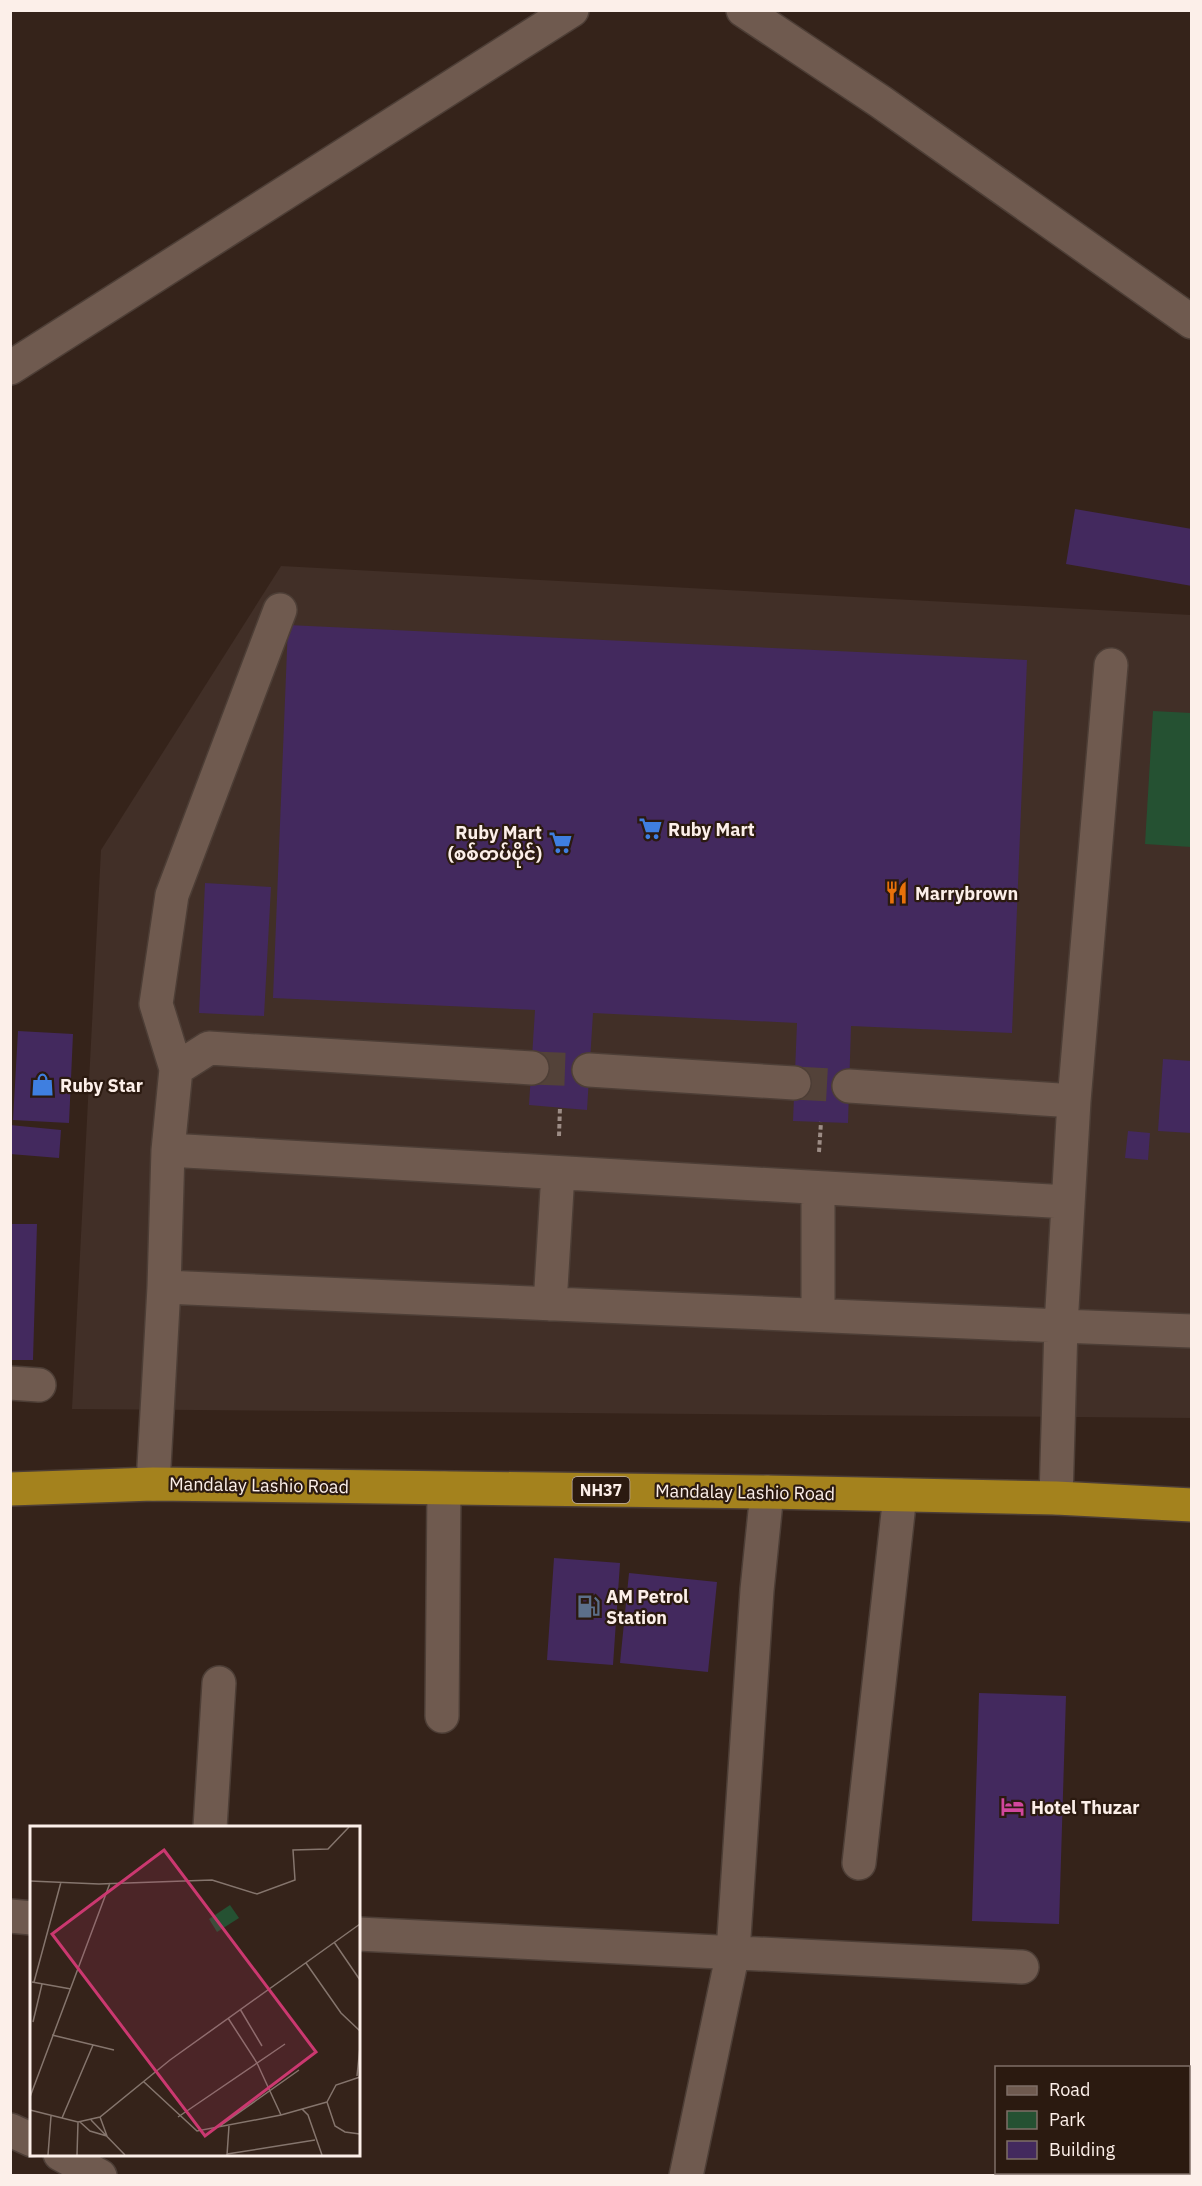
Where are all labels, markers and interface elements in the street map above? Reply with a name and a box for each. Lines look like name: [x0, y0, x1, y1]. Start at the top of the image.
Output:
supermarket icon: Ruby Mart: [637, 816, 663, 842]
place label: Ruby Mart: [668, 818, 755, 841]
place label: Ruby Mart (စစ်တပ်ပိုင်): [448, 821, 542, 868]
supermarket icon: Ruby Mart (စစ်တပ်ပိုင်): [547, 829, 573, 855]
restaurant icon: Marrybrown: [884, 880, 910, 906]
place label: Marrybrown: [915, 882, 1018, 905]
shop icon: Ruby Star: [29, 1072, 55, 1098]
place label: Ruby Star: [60, 1074, 143, 1097]
street label: Mandalay Lashio Road: [169, 1472, 349, 1498]
road number: NH37: [572, 1477, 630, 1503]
street label: Mandalay Lashio Road: [655, 1479, 835, 1505]
place label: AM Petrol Station: [606, 1585, 689, 1629]
fuel station icon: AM Petrol Station: [575, 1593, 601, 1619]
hotel icon: Hotel Thuzar: [1000, 1794, 1026, 1820]
place label: Hotel Thuzar: [1031, 1796, 1140, 1819]
inset map: [30, 1826, 360, 2156]
legend: [995, 2066, 1190, 2174]
text: Road: [1049, 2078, 1090, 2101]
text: Park: [1049, 2108, 1086, 2131]
text: Building: [1049, 2138, 1116, 2161]

